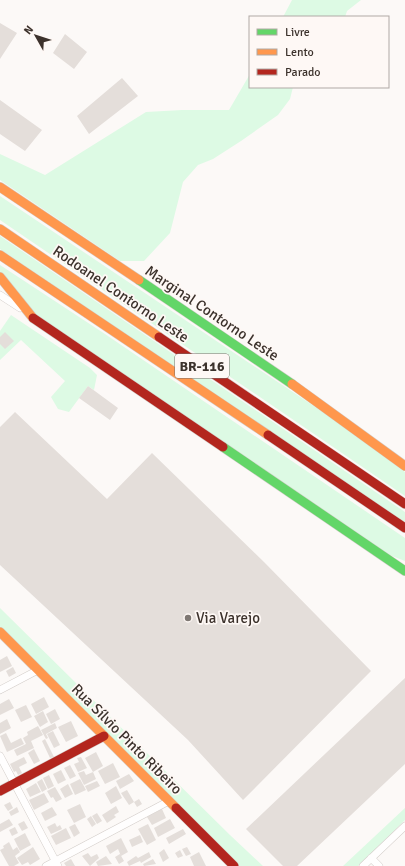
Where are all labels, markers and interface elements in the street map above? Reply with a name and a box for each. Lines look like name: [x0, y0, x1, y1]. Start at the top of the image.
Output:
north arrow: [16, 16, 56, 56]
legend: [249, 16, 389, 88]
text: N: [21, 23, 36, 37]
text: Livre: [285, 25, 310, 40]
text: Lento: [285, 45, 314, 60]
text: Parado: [285, 65, 321, 80]
street label: Rodoanel Contorno Leste: [50, 242, 192, 346]
street label: Marginal Contorno Leste: [142, 262, 282, 364]
road number: BR-116: [175, 354, 229, 378]
place label: Via Varejo: [196, 609, 260, 627]
marker: Via Varejo: [183, 613, 193, 623]
street label: Rua Sílvio Pinto Ribeiro: [68, 680, 186, 798]

